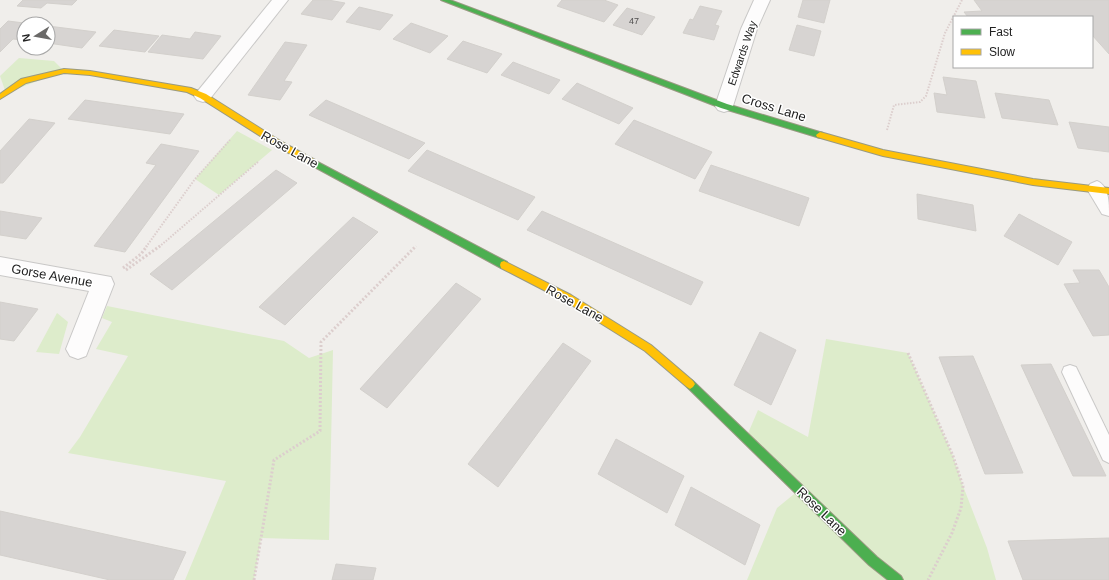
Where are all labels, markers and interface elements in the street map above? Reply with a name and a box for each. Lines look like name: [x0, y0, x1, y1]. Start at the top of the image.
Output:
north arrow: [16, 16, 56, 56]
house number: 47: [629, 16, 639, 26]
legend: [953, 16, 1093, 68]
street label: Edwards Way: [725, 19, 759, 87]
text: Fast: [989, 25, 1013, 39]
text: N: [20, 33, 33, 43]
text: Slow: [989, 45, 1015, 59]
street label: Cross Lane: [740, 91, 808, 124]
street label: Rose Lane: [259, 128, 321, 171]
street label: Gorse Avenue: [10, 261, 94, 290]
street label: Rose Lane: [544, 282, 606, 325]
street label: Rose Lane: [794, 484, 849, 539]

